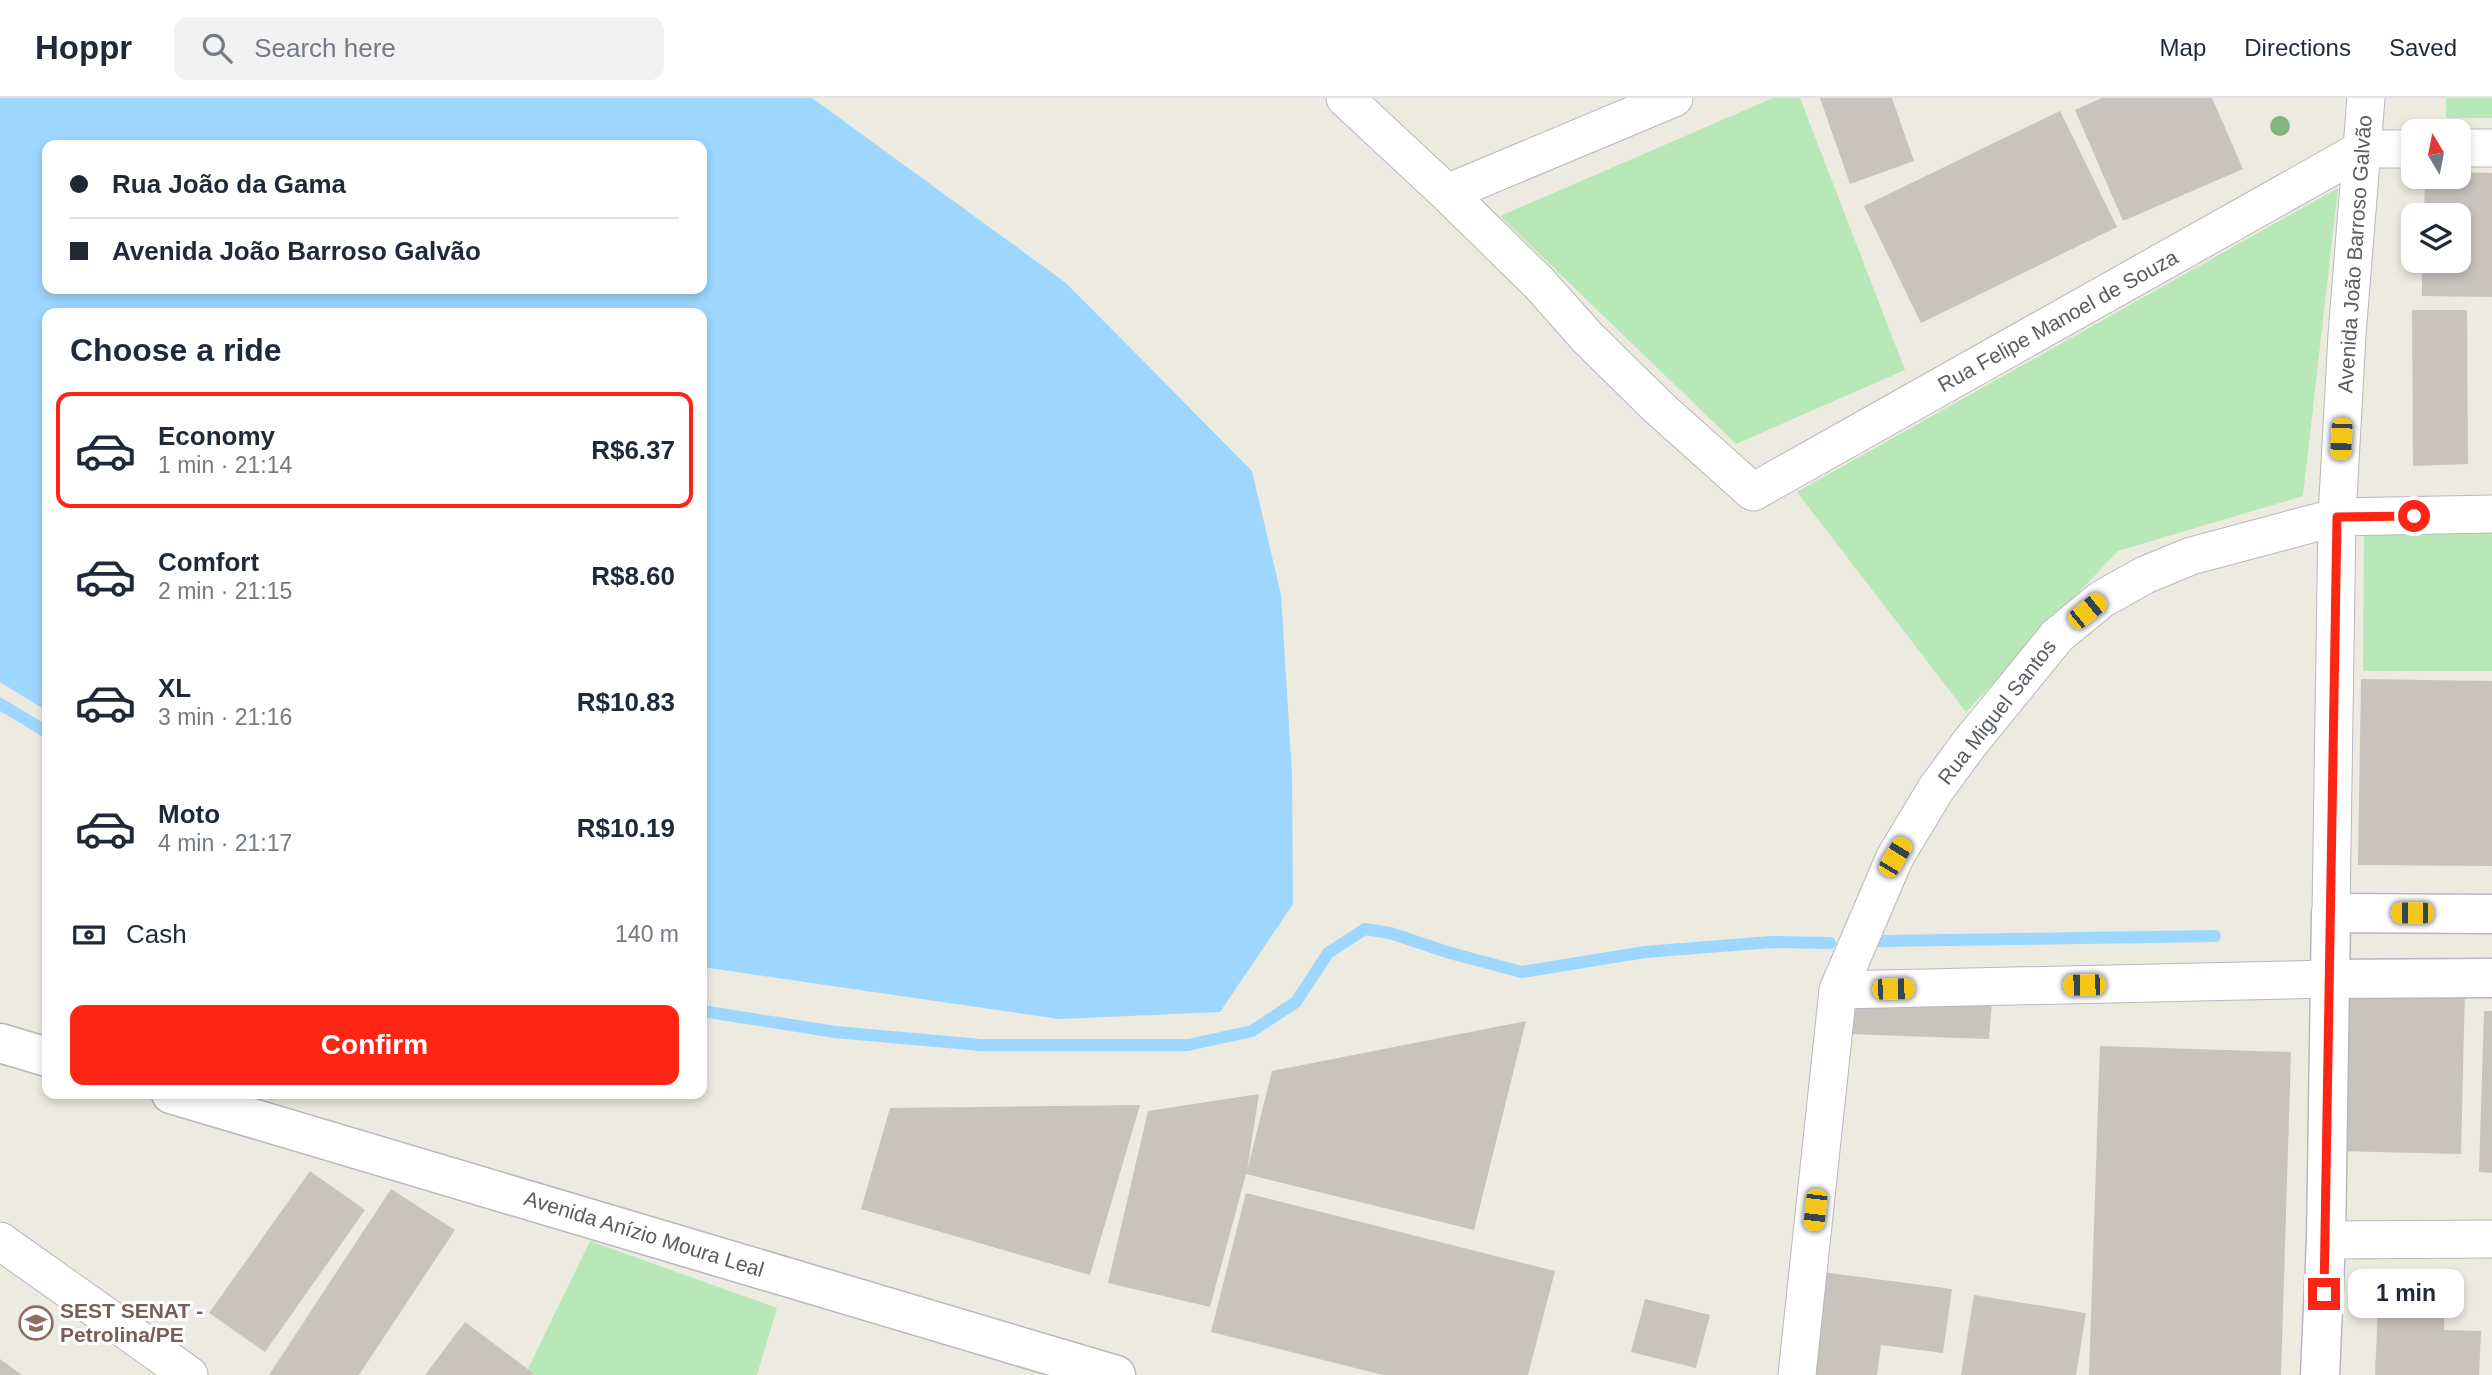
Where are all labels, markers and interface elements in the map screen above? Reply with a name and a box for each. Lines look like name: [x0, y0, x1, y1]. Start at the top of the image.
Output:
search box: [174, 17, 664, 80]
text: Hoppr: [35, 29, 132, 66]
icon: search: [198, 29, 236, 67]
text: Search here: [254, 33, 396, 63]
text: Map: [2160, 34, 2206, 61]
text: Directions: [2244, 34, 2351, 61]
text: Saved: [2389, 34, 2457, 61]
street label: Avenida João Barroso Galvão: [2333, 114, 2376, 394]
north arrow: [2401, 119, 2471, 189]
map controls: [2401, 119, 2471, 273]
text: Rua João da Gama: [112, 169, 346, 199]
button: layers: [2401, 203, 2471, 273]
text: Avenida João Barroso Galvão: [112, 236, 481, 266]
street label: Rua Felipe Manoel de Souza: [1934, 245, 2182, 396]
text: Choose a ride: [70, 332, 282, 368]
car: [2330, 417, 2353, 461]
icon: car: [74, 419, 137, 482]
text: Economy: [158, 421, 275, 451]
text: R$6.37: [591, 435, 675, 465]
text: 1 min · 21:14: [158, 452, 292, 478]
route start: [2398, 500, 2430, 532]
icon: car: [74, 545, 137, 608]
text: Comfort: [158, 547, 259, 577]
text: R$8.60: [591, 561, 675, 591]
text: 2 min · 21:15: [158, 578, 292, 604]
car: [2065, 590, 2110, 632]
street label: Rua Miguel Santos: [1933, 635, 2060, 789]
icon: car: [74, 671, 137, 734]
text: XL: [158, 673, 191, 703]
text: R$10.83: [577, 687, 675, 717]
text: 3 min · 21:16: [158, 704, 292, 730]
icon: car: [74, 797, 137, 860]
text: Moto: [158, 799, 220, 829]
text: R$10.19: [577, 813, 675, 843]
text: 4 min · 21:17: [158, 830, 292, 856]
car: [1876, 834, 1915, 880]
car: [2392, 903, 2434, 924]
icon: cash: [70, 916, 108, 954]
text: Cash: [126, 919, 187, 949]
text: 140 m: [615, 921, 679, 947]
car: [2063, 974, 2106, 996]
car: [1872, 978, 1915, 1000]
button: Confirm: [70, 1005, 679, 1085]
street label: Avenida Anízio Moura Leal: [522, 1186, 767, 1281]
car: [1803, 1188, 1828, 1232]
callout: 1 min: [2348, 1270, 2464, 1318]
route end: [2308, 1278, 2340, 1310]
text: 1 min: [2376, 1280, 2436, 1306]
place label: SEST SENAT - Petrolina/PE: [60, 1299, 203, 1346]
school or university icon: SEST SENAT - Petrolina/PE: [17, 1304, 55, 1342]

